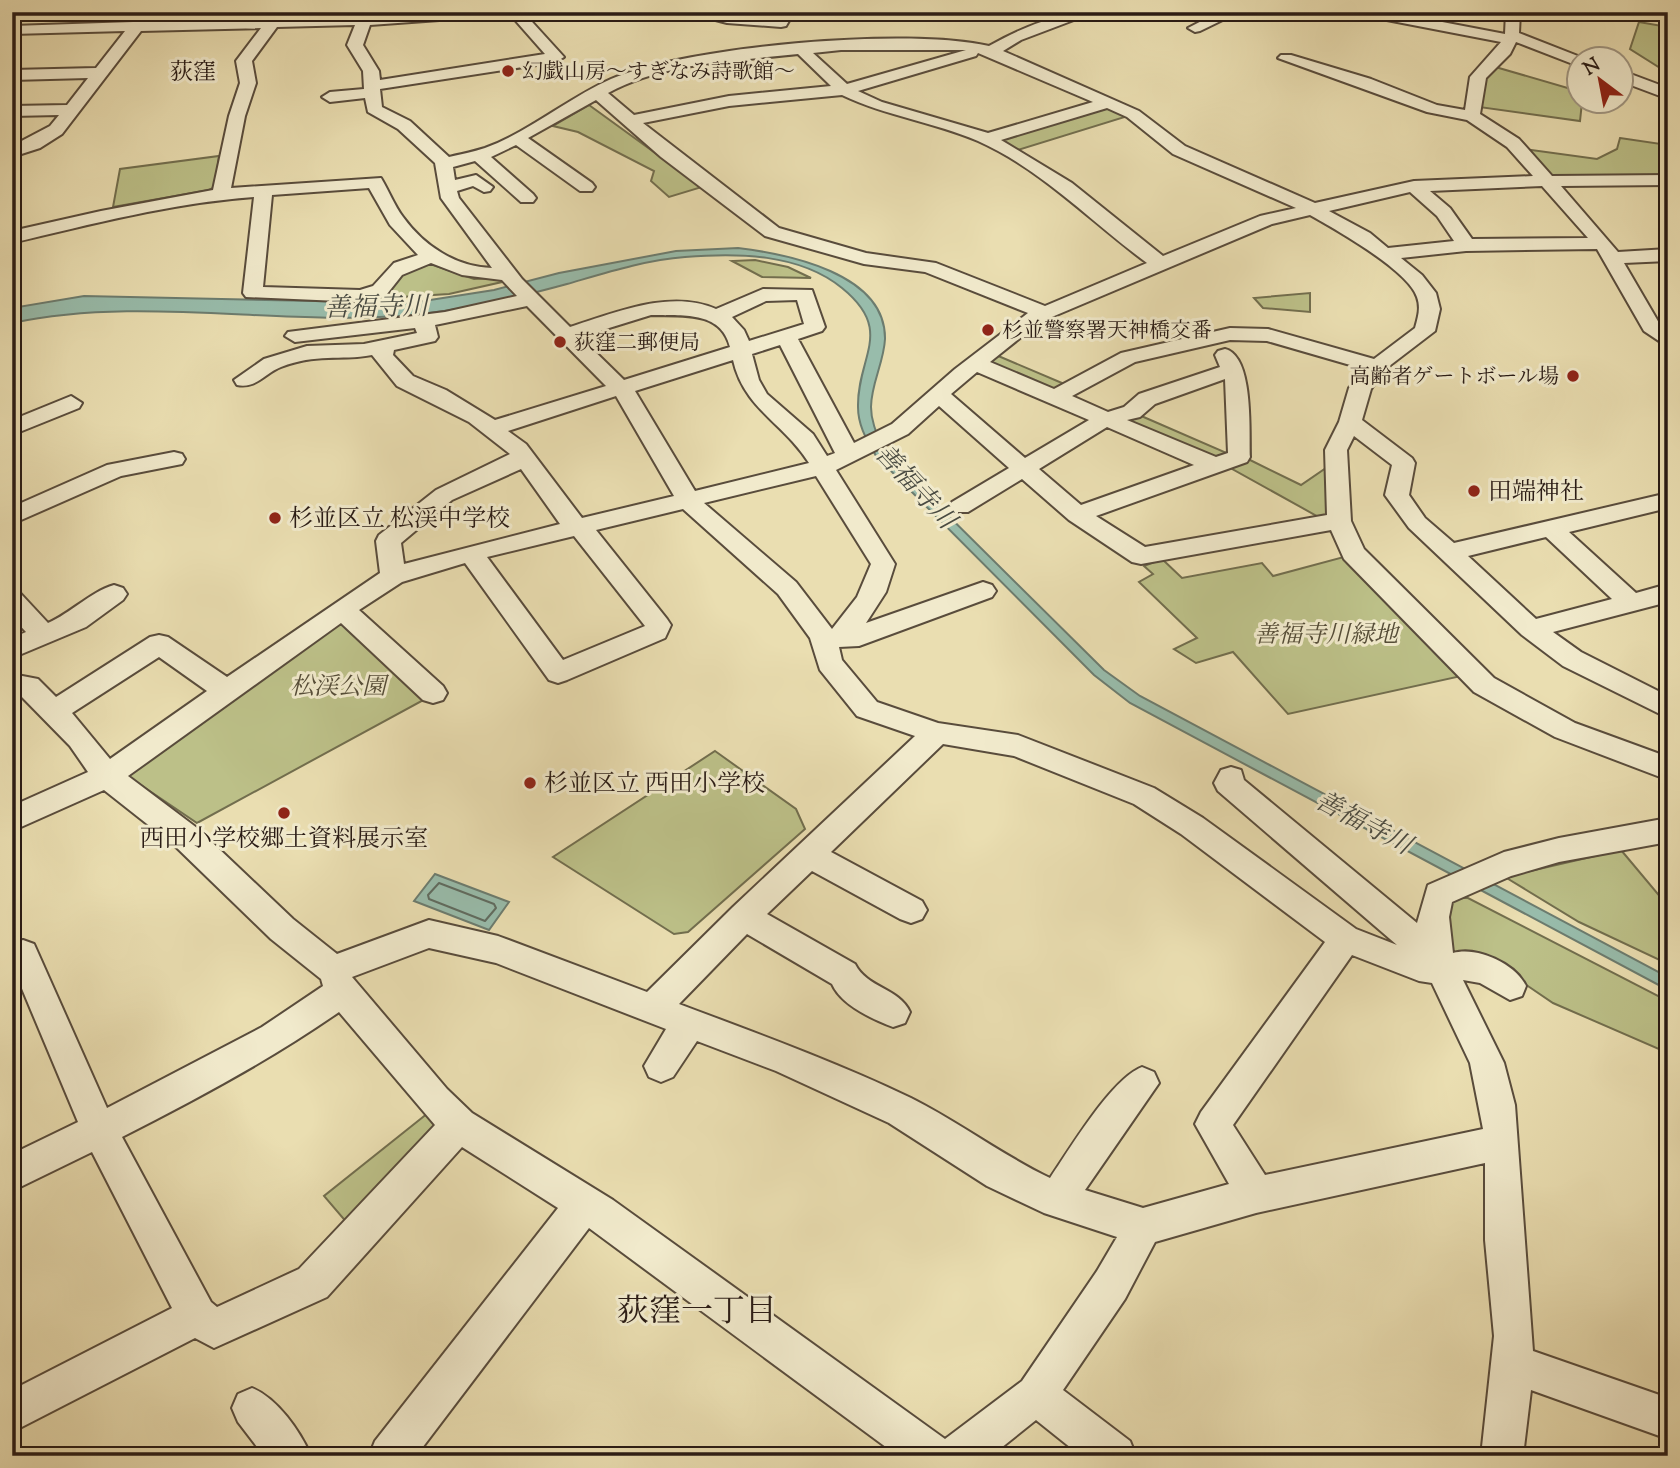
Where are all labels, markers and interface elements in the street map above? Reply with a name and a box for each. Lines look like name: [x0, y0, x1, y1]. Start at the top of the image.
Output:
north arrow: [1564, 46, 1634, 116]
text: N: [1579, 52, 1606, 83]
district label: 荻窪: [170, 57, 216, 90]
place label: 幻戯山房～すぎなみ詩歌館～: [522, 58, 795, 88]
marker: 幻戯山房～すぎなみ詩歌館～: [500, 63, 516, 79]
water label: 善福寺川: [324, 289, 431, 328]
place label: 杉並警察署天神橋交番: [1002, 317, 1212, 347]
marker: 杉並警察署天神橋交番: [980, 322, 996, 338]
place label: 荻窪二郵便局: [574, 329, 700, 359]
marker: 荻窪二郵便局: [552, 334, 568, 350]
place label: 高齢者ゲートボール場: [1349, 363, 1559, 393]
marker: 高齢者ゲートボール場: [1565, 368, 1581, 384]
water label: 善福寺川: [865, 437, 965, 541]
place label: 田端神社: [1488, 476, 1584, 510]
marker: 田端神社: [1466, 483, 1482, 499]
place label: 杉並区立 松渓中学校: [289, 503, 510, 537]
marker: 杉並区立 松渓中学校: [267, 510, 283, 526]
park label: 善福寺川緑地: [1254, 619, 1401, 653]
park label: 松渓公園: [290, 671, 390, 705]
place label: 杉並区立 西田小学校: [544, 768, 765, 802]
marker: 杉並区立 西田小学校: [522, 775, 538, 791]
water label: 善福寺川: [1308, 783, 1420, 866]
marker: 西田小学校郷土資料展示室: [276, 805, 292, 821]
place label: 西田小学校郷土資料展示室: [140, 823, 428, 857]
district label: 荻窪一丁目: [617, 1290, 777, 1336]

